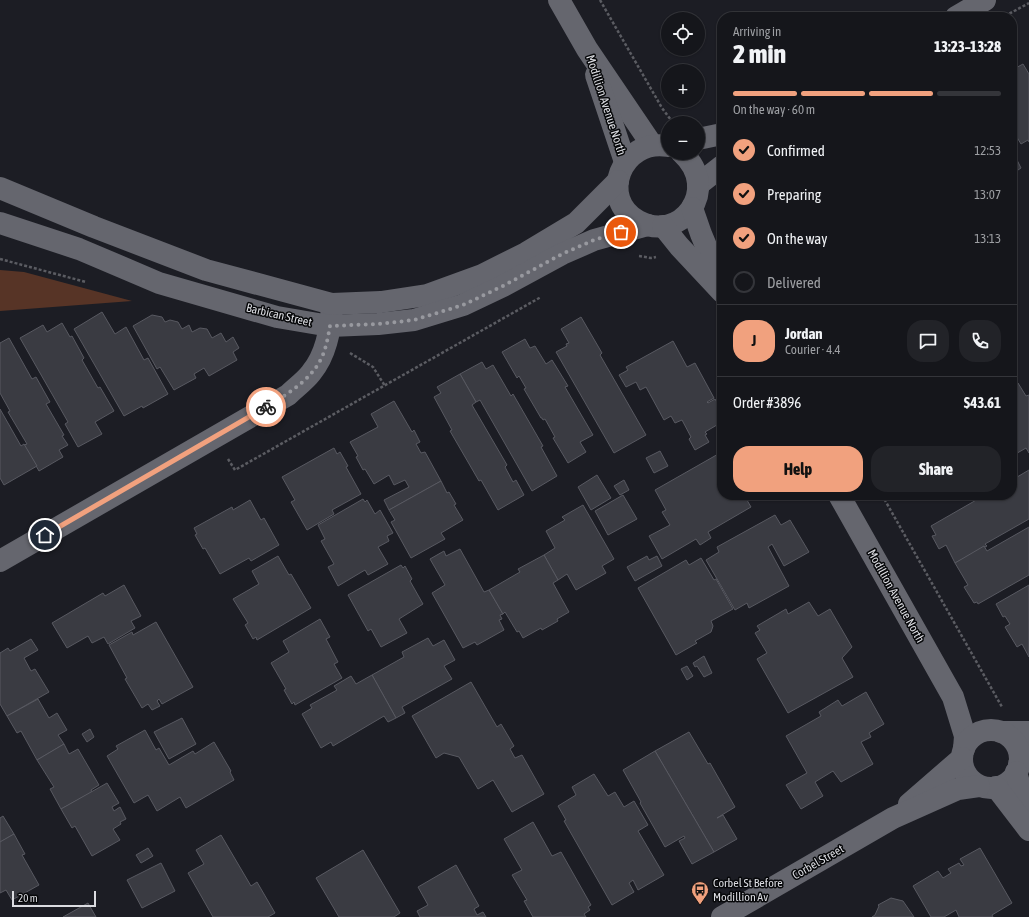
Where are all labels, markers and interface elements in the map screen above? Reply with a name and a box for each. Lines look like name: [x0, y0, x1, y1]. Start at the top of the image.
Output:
map controls: [661, 12, 705, 160]
button: locate: [661, 12, 705, 56]
text: Arriving in: [733, 24, 781, 39]
text: 13:23–13:28: [934, 38, 1001, 55]
text: 2 min: [733, 39, 786, 69]
street label: Modillion Avenue North: [583, 53, 629, 157]
button: +: [661, 64, 705, 108]
text: On the way · 60 m: [733, 102, 815, 117]
button: −: [661, 116, 705, 160]
icon: check: [733, 139, 755, 161]
text: Confirmed: [767, 142, 825, 159]
text: 12:53: [974, 143, 1001, 158]
icon: check: [733, 183, 755, 205]
text: Preparing: [767, 186, 821, 203]
text: 13:07: [974, 187, 1001, 202]
pin: [604, 215, 638, 249]
icon: bag: [610, 221, 632, 243]
icon: check: [733, 227, 755, 249]
text: On the way: [767, 230, 828, 247]
text: 13:13: [974, 231, 1001, 246]
text: Delivered: [767, 274, 821, 291]
street label: Barbican Street: [245, 301, 314, 329]
button: chat: [907, 320, 949, 362]
button: phone: [959, 320, 1001, 362]
text: Jordan: [785, 325, 823, 342]
text: J: [752, 332, 756, 349]
text: Courier · 4.4: [785, 342, 841, 357]
courier: [246, 387, 286, 427]
text: Order #3896: [733, 394, 801, 411]
text: $43.61: [964, 394, 1001, 411]
icon: bike: [255, 396, 277, 418]
button: Help: [733, 446, 863, 492]
button: Share: [871, 446, 1001, 492]
pin: [28, 518, 62, 552]
icon: home: [34, 524, 56, 546]
street label: Modillion Avenue North: [865, 547, 927, 645]
street label: Corbel Street: [790, 841, 847, 882]
place label: Corbel St Before Modillion Av: [713, 876, 783, 904]
bus stop icon: Corbel St Before Modillion Av: [690, 880, 710, 905]
scale bar: [12, 889, 96, 908]
text: 20 m: [18, 892, 38, 904]

